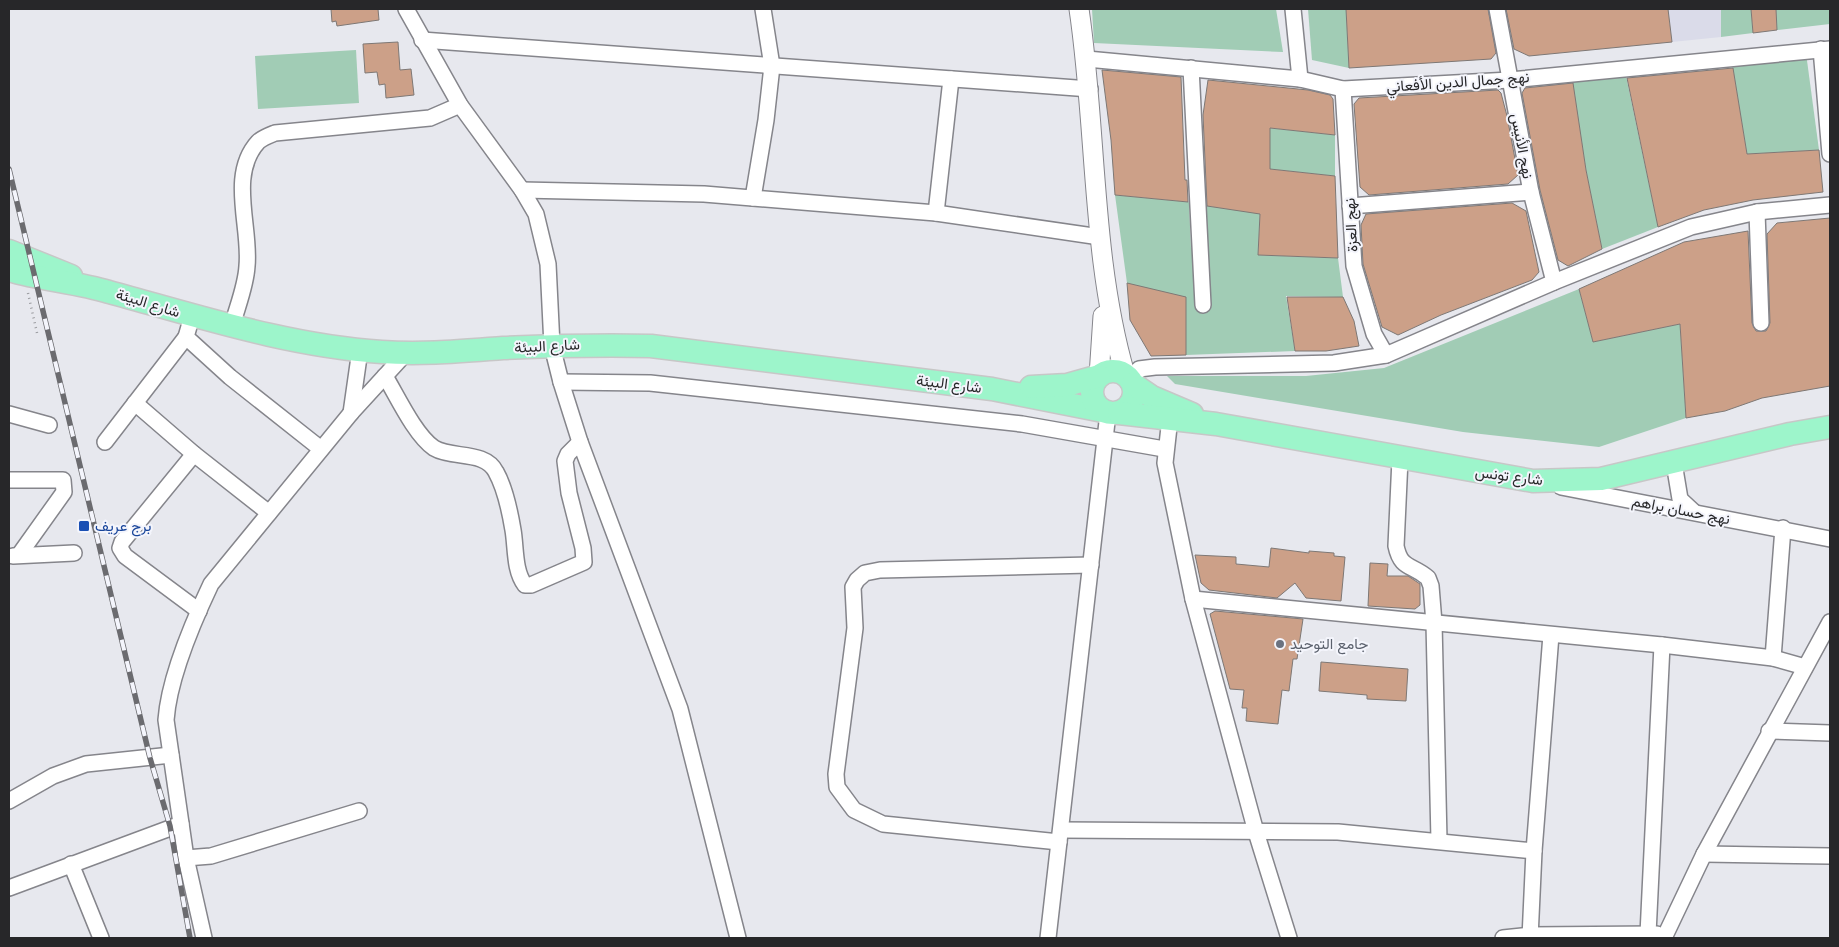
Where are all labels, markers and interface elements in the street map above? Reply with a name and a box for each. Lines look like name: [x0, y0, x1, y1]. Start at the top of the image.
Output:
street label: نهج جمال الدين الأفعاني: [1386, 67, 1530, 100]
street label: نهج الأنيس: [1505, 112, 1538, 181]
street label: نهج العزة: [1340, 197, 1363, 253]
street label: شارع البيئة: [113, 284, 183, 323]
street label: شارع البيئة: [514, 334, 581, 359]
street label: شارع البيئة: [915, 370, 983, 399]
street label: شارع تونس: [1474, 462, 1544, 491]
street label: نهج حسان براهم: [1630, 491, 1732, 530]
place label: برج عريف: [95, 516, 151, 537]
marker: برج عريف: [77, 519, 91, 533]
place label: جامع التوحيد: [1290, 634, 1368, 655]
marker: جامع التوحيد: [1274, 638, 1286, 650]

